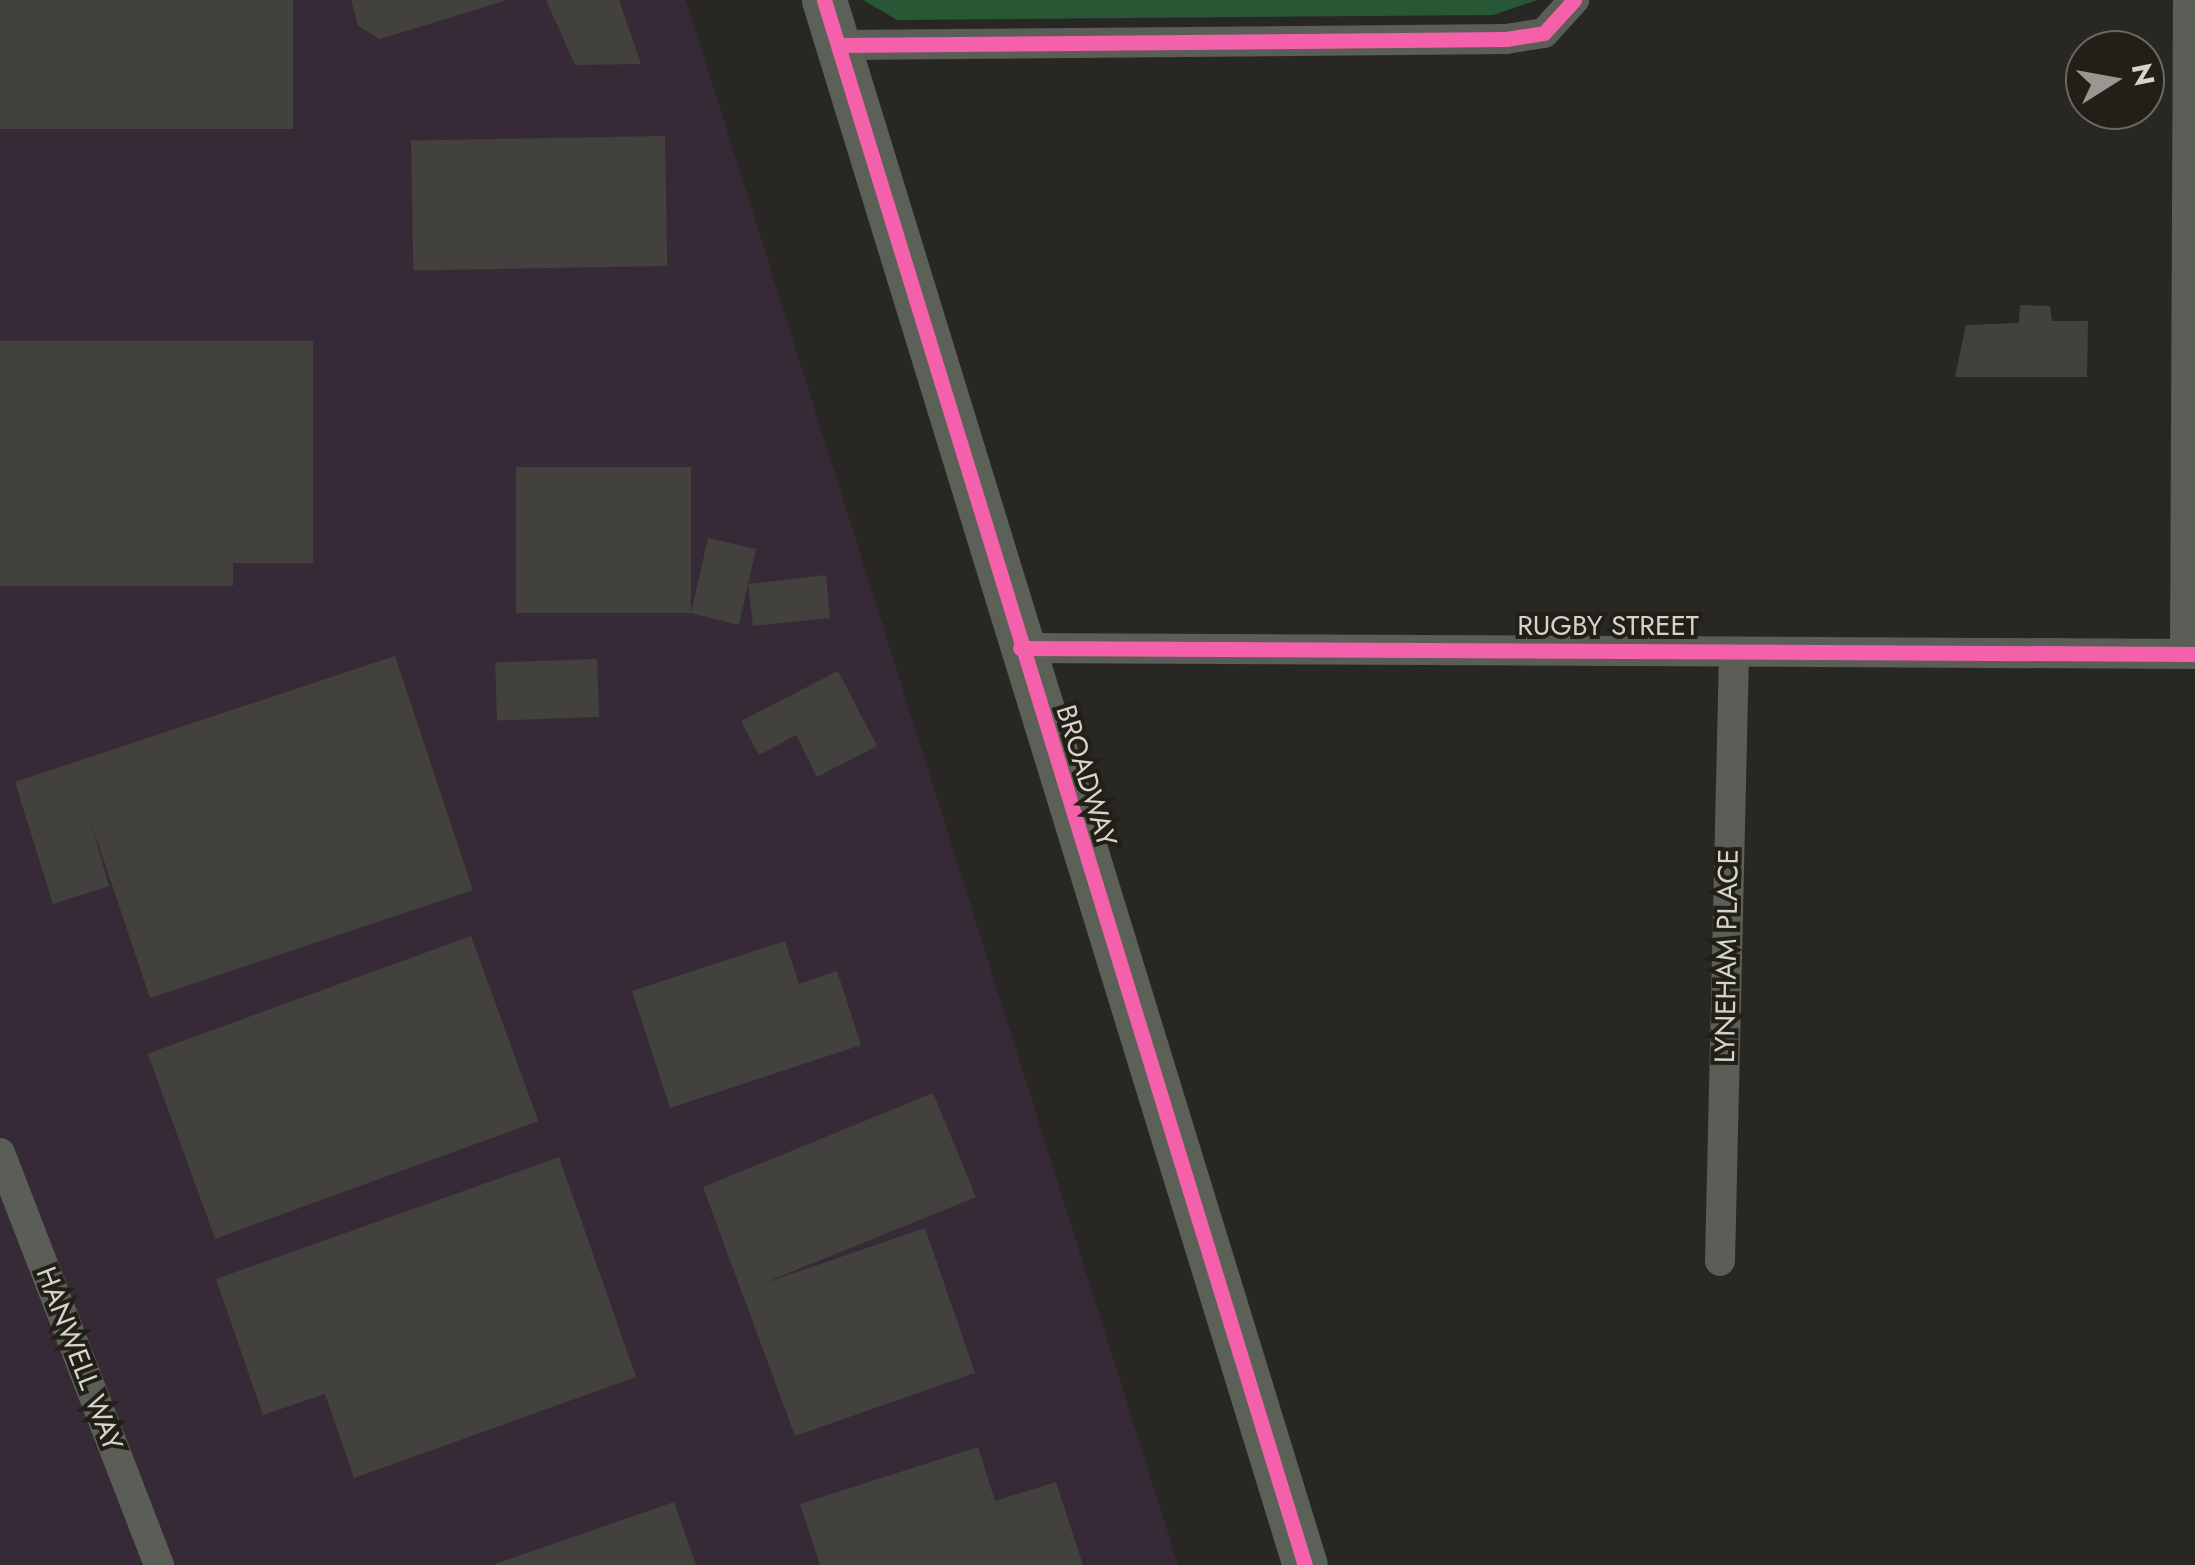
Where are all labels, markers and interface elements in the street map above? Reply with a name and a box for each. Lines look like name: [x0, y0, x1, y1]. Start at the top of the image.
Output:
north arrow: [2065, 30, 2165, 130]
text: N: [2121, 60, 2165, 89]
street label: RUGBY STREET: [1517, 609, 1699, 643]
street label: BROADWAY: [1049, 701, 1123, 851]
street label: LYNEHAM PLACE: [1708, 849, 1746, 1063]
street label: HANWELL WAY: [29, 1262, 129, 1456]

